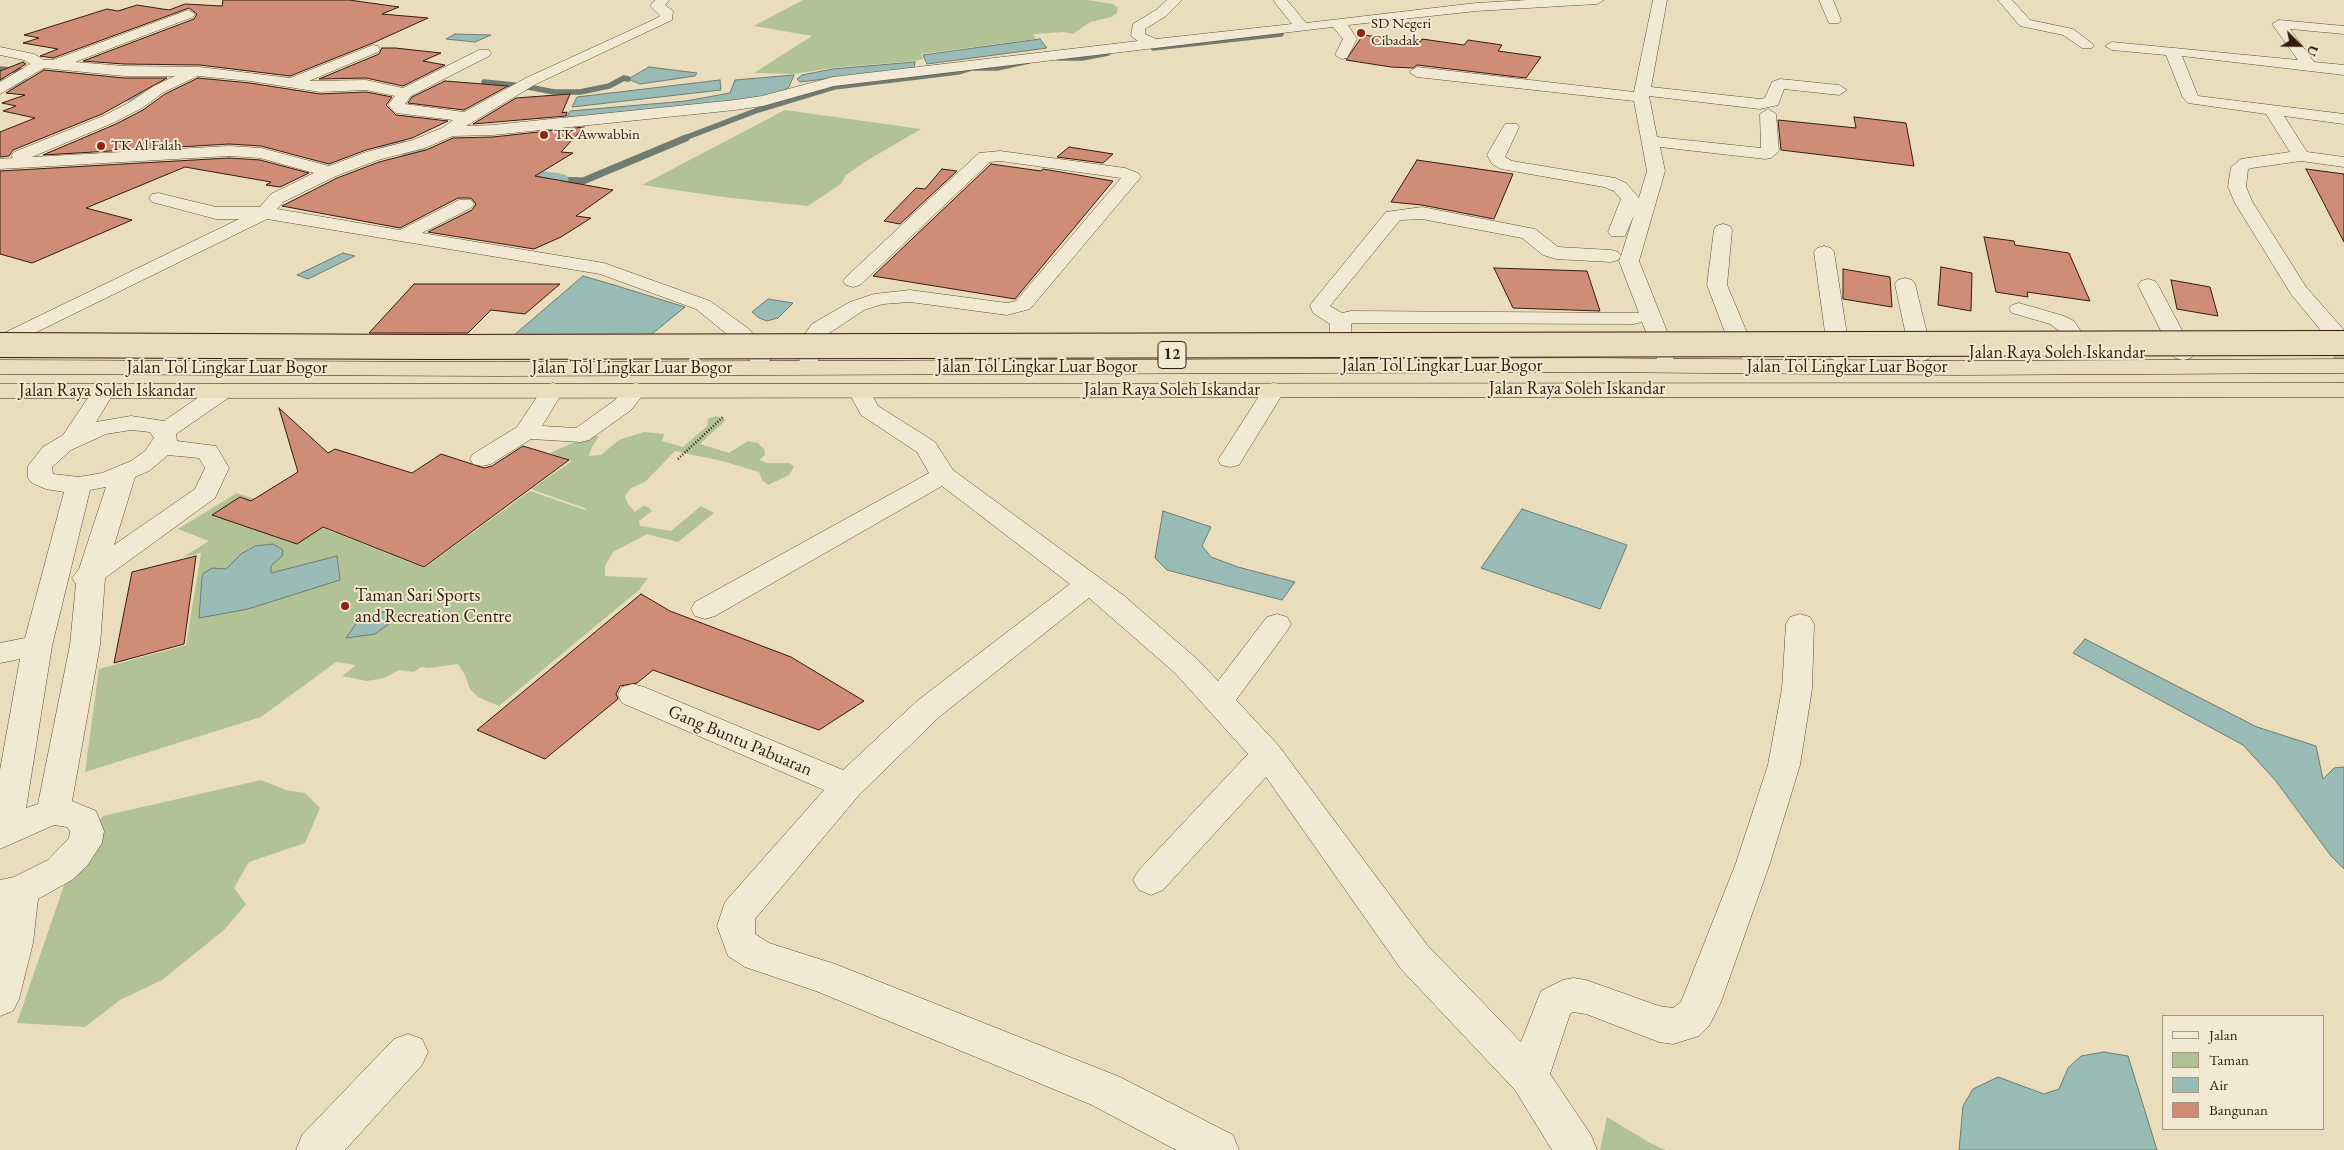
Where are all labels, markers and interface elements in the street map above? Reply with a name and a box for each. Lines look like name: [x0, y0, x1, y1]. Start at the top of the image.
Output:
place label: SD Negeri Cibadak: [1371, 15, 1431, 50]
north arrow: [2274, 20, 2324, 70]
marker: SD Negeri Cibadak: [1355, 27, 1367, 39]
text: U: [2302, 43, 2323, 59]
place label: TK Awwabbin: [554, 126, 640, 144]
marker: TK Awwabbin: [538, 129, 550, 141]
place label: TK Al Falah: [111, 137, 182, 155]
marker: TK Al Falah: [95, 140, 107, 152]
road number: 12: [1158, 342, 1186, 368]
street label: Jalan Raya Soleh Iskandar: [1969, 342, 2145, 364]
street label: Jalan Tol Lingkar Luar Bogor: [1341, 355, 1543, 377]
street label: Jalan Tol Lingkar Luar Bogor: [936, 356, 1138, 378]
street label: Jalan Tol Lingkar Luar Bogor: [1746, 356, 1948, 378]
street label: Jalan Tol Lingkar Luar Bogor: [126, 357, 328, 379]
street label: Jalan Tol Lingkar Luar Bogor: [531, 357, 733, 379]
street label: Jalan Raya Soleh Iskandar: [1489, 378, 1665, 400]
street label: Jalan Raya Soleh Iskandar: [1084, 379, 1260, 401]
street label: Jalan Raya Soleh Iskandar: [19, 380, 195, 402]
place label: Taman Sari Sports and Recreation Centre: [355, 585, 511, 628]
marker: Taman Sari Sports and Recreation Centre: [339, 600, 351, 612]
street label: Gang Buntu Pabuaran: [665, 701, 815, 781]
legend: [2162, 1015, 2324, 1130]
text: Jalan: [2209, 1025, 2238, 1044]
text: Taman: [2209, 1050, 2249, 1069]
text: Air: [2209, 1075, 2228, 1094]
text: Bangunan: [2209, 1100, 2268, 1119]

